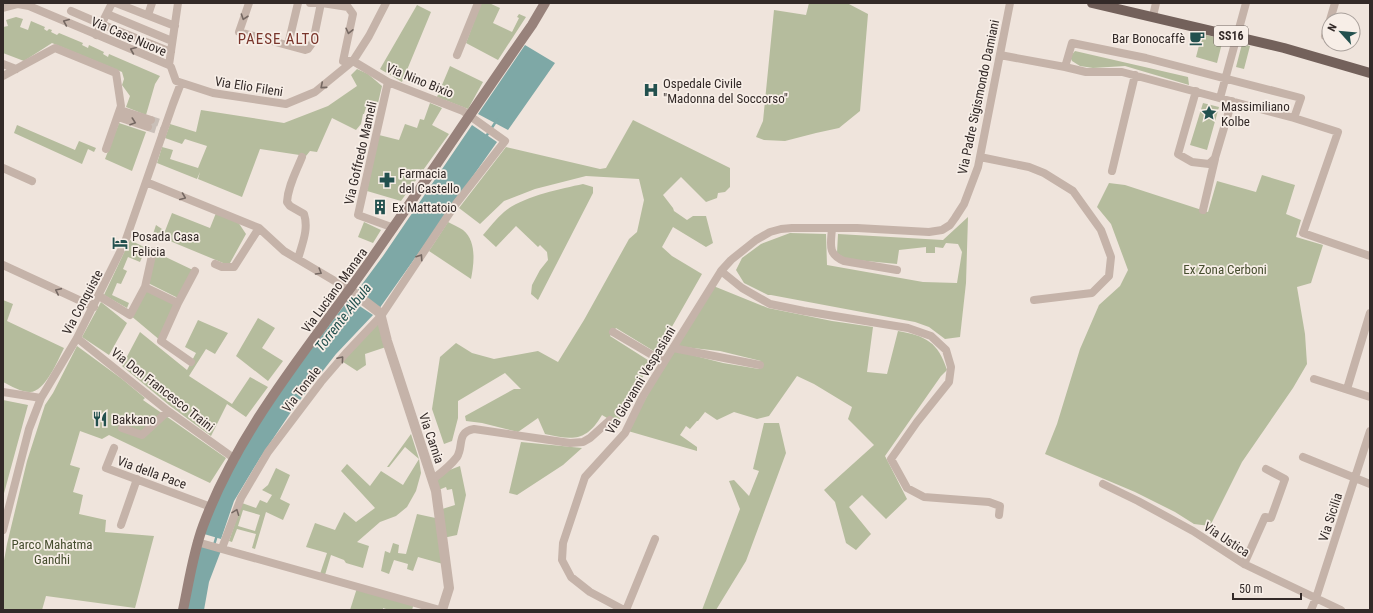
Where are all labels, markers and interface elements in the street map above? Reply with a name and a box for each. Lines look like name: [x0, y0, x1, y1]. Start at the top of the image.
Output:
north arrow: [1321, 12, 1361, 52]
street label: Via Case Nuove: [89, 14, 169, 59]
one-way arrow: [240, 14, 248, 21]
street label: Via Padre Sigismondo Damiani: [955, 18, 1002, 176]
one-way arrow: [63, 19, 70, 27]
text: N: [1325, 22, 1340, 34]
road number: SS16: [1214, 26, 1248, 46]
one-way arrow: [346, 28, 354, 34]
cafe icon: Bar Bonocaffè: [1188, 29, 1206, 47]
district label: PAESE ALTO: [238, 30, 320, 48]
place label: Bar Bonocaffè: [1112, 31, 1185, 46]
one-way arrow: [129, 47, 136, 55]
street label: Via Nino Bixio: [384, 60, 456, 101]
street label: Via Elio Fileni: [214, 74, 284, 99]
place label: Ospedale Civile "Madonna del Soccorso": [663, 76, 788, 106]
one-way arrow: [320, 81, 328, 88]
hospital icon: Ospedale Civile "Madonna del Soccorso": [642, 81, 660, 99]
place label: Massimiliano Kolbe: [1221, 99, 1290, 129]
street label: Via Goffredo Mameli: [341, 100, 380, 206]
place icon: Massimiliano Kolbe: [1200, 104, 1218, 122]
one-way arrow: [129, 117, 136, 126]
place label: Farmacia del Castello: [399, 166, 459, 196]
pharmacy icon: Farmacia del Castello: [378, 171, 396, 189]
one-way arrow: [179, 192, 186, 200]
building icon: Ex Mattatoio: [371, 198, 389, 216]
place label: Ex Mattatoio: [392, 200, 457, 215]
place label: Posada Casa Felicia: [132, 229, 199, 259]
hotel icon: Posada Casa Felicia: [111, 234, 129, 252]
street label: Via Luciano Manara: [299, 245, 370, 336]
one-way arrow: [415, 254, 423, 261]
park label: Ex Zona Cerboni: [1183, 262, 1267, 277]
street label: Via Conquiste: [59, 267, 106, 337]
one-way arrow: [315, 268, 322, 275]
water label: Torrente Albula: [312, 280, 374, 354]
one-way arrow: [55, 288, 63, 296]
street label: Via Giovanni Vespasiani: [602, 324, 679, 437]
street label: Via Don Francesco Traini: [108, 344, 217, 434]
one-way arrow: [336, 357, 343, 364]
street label: Via Tonale: [279, 364, 324, 415]
restaurant icon: Bakkano: [91, 410, 109, 428]
street label: Via Carnia: [416, 411, 447, 465]
place label: Bakkano: [112, 412, 156, 427]
street label: Via della Pace: [115, 453, 189, 492]
street label: Via Sicilia: [1316, 491, 1345, 543]
one-way arrow: [231, 509, 239, 516]
street label: Via Ustica: [1201, 519, 1253, 560]
park label: Parco Mahatma Gandhi: [11, 537, 93, 567]
scale bar: [1233, 575, 1301, 601]
text: 50 m: [1239, 582, 1263, 596]

